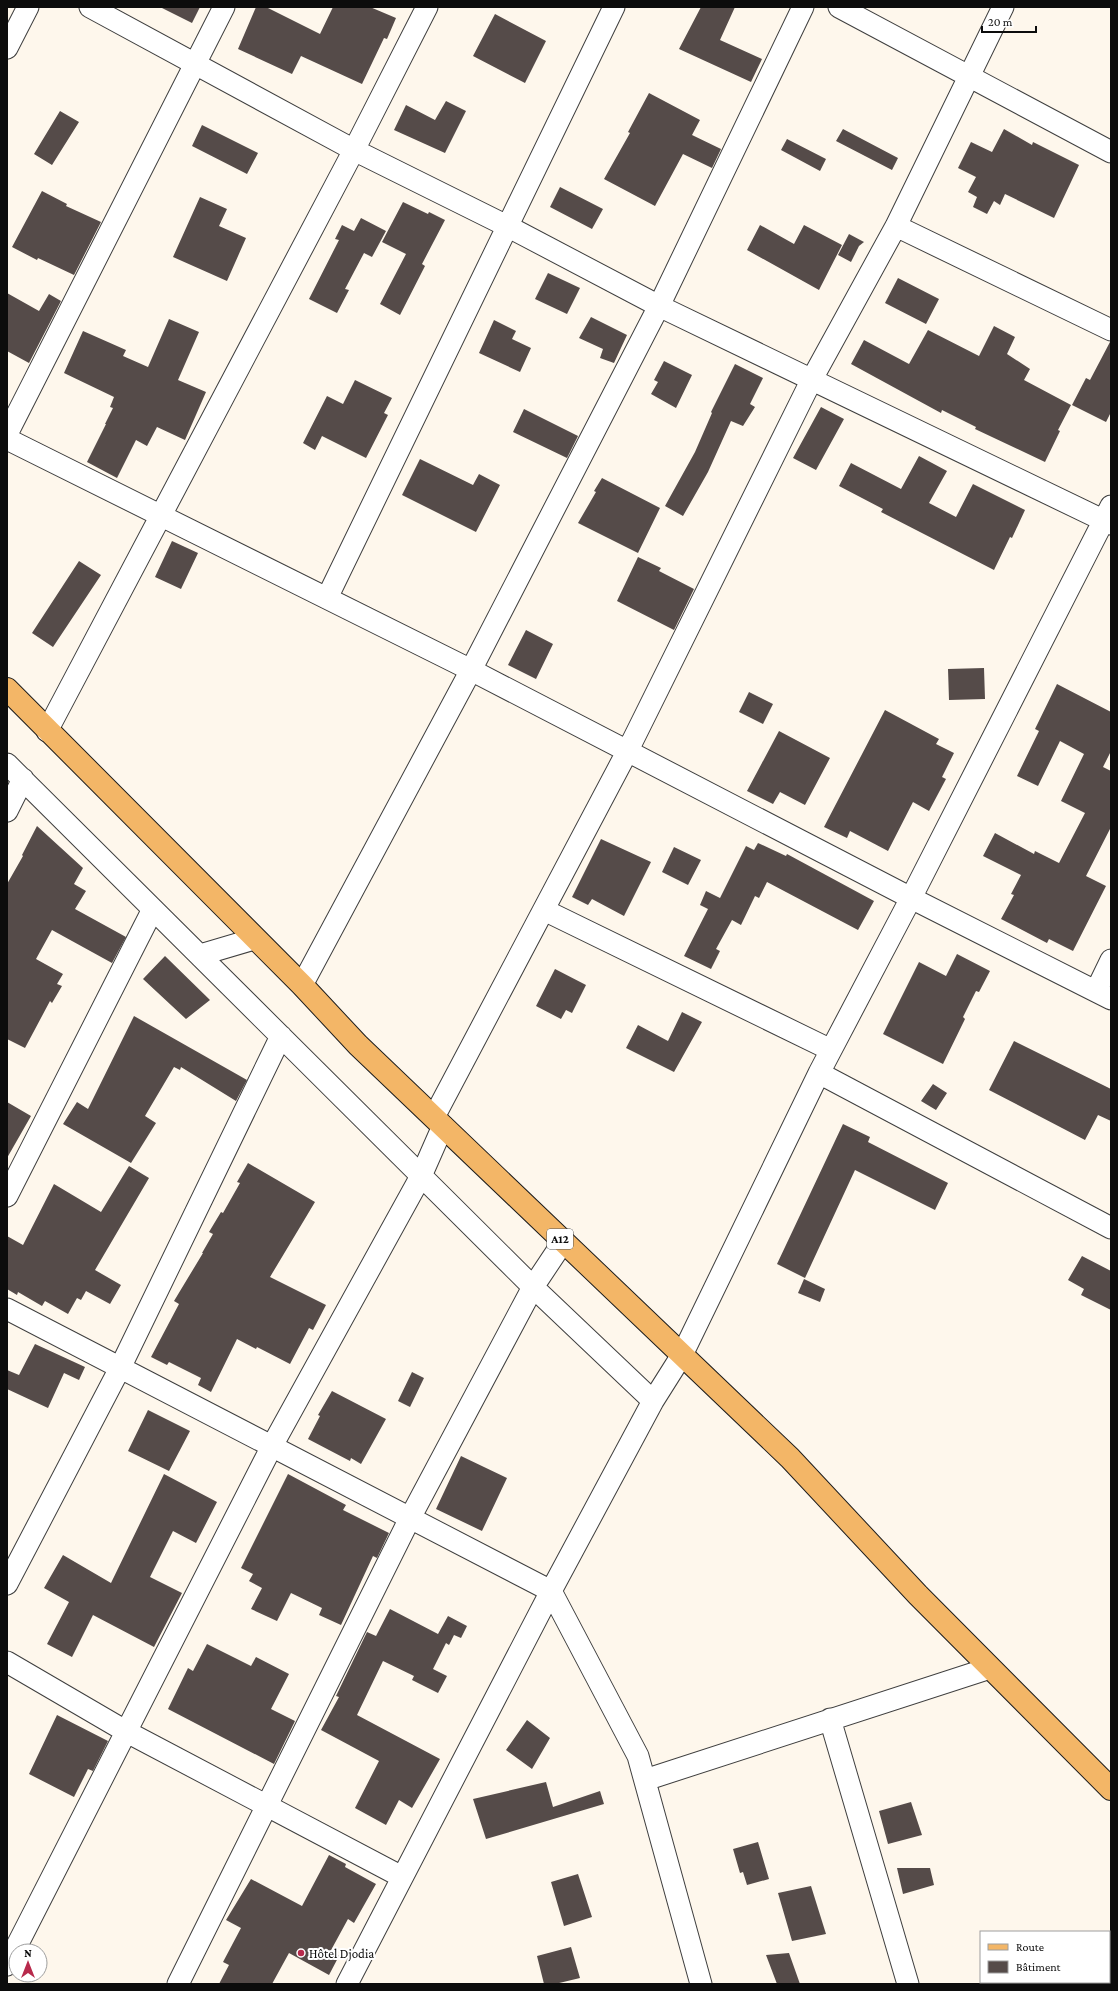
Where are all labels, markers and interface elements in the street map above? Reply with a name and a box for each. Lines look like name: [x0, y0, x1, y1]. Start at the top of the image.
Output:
scale bar: [982, 8, 1036, 34]
text: 20 m: [988, 15, 1013, 29]
road number: A12: [547, 1229, 573, 1249]
legend: [980, 1931, 1110, 1983]
text: Route: [1016, 1940, 1044, 1954]
north arrow: [8, 1943, 48, 1983]
place label: Hôtel Djodia: [309, 1946, 374, 1962]
text: N: [24, 1947, 32, 1959]
marker: Hôtel Djodia: [296, 1948, 306, 1958]
text: Bâtiment: [1016, 1960, 1062, 1974]

